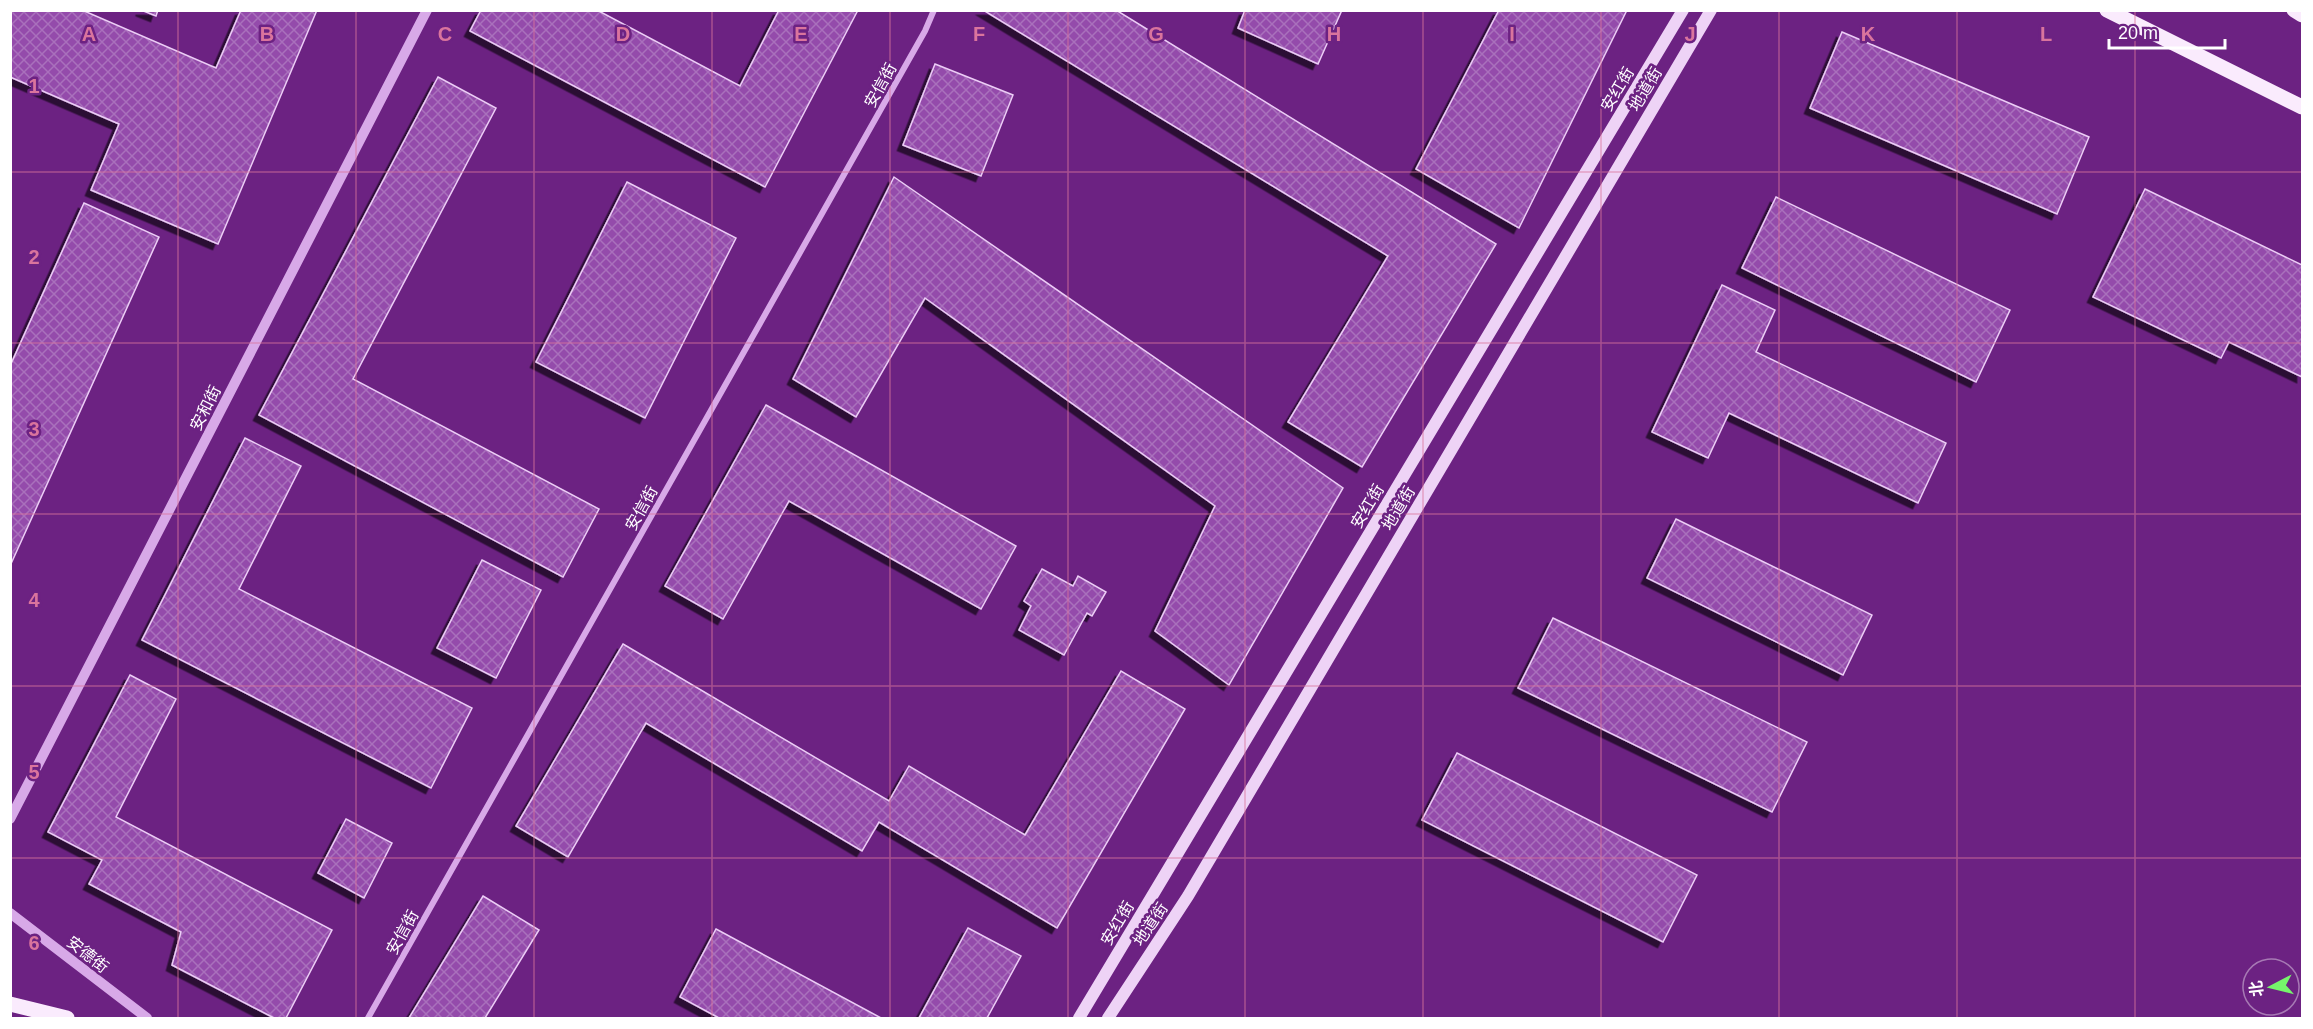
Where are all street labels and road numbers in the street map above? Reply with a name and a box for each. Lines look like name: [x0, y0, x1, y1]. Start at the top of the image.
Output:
street label: 安信街: [861, 60, 900, 110]
street label: 安红街: [1598, 64, 1637, 114]
street label: 地道街: [1626, 64, 1665, 114]
street label: 安和街: [187, 383, 224, 433]
street label: 安红街: [1348, 481, 1387, 531]
street label: 安信街: [622, 483, 661, 533]
street label: 地道街: [1379, 483, 1418, 533]
street label: 安红街: [1098, 898, 1137, 948]
street label: 地道街: [1130, 900, 1171, 949]
street label: 安信街: [383, 907, 422, 957]
street label: 安德街: [64, 933, 112, 976]

